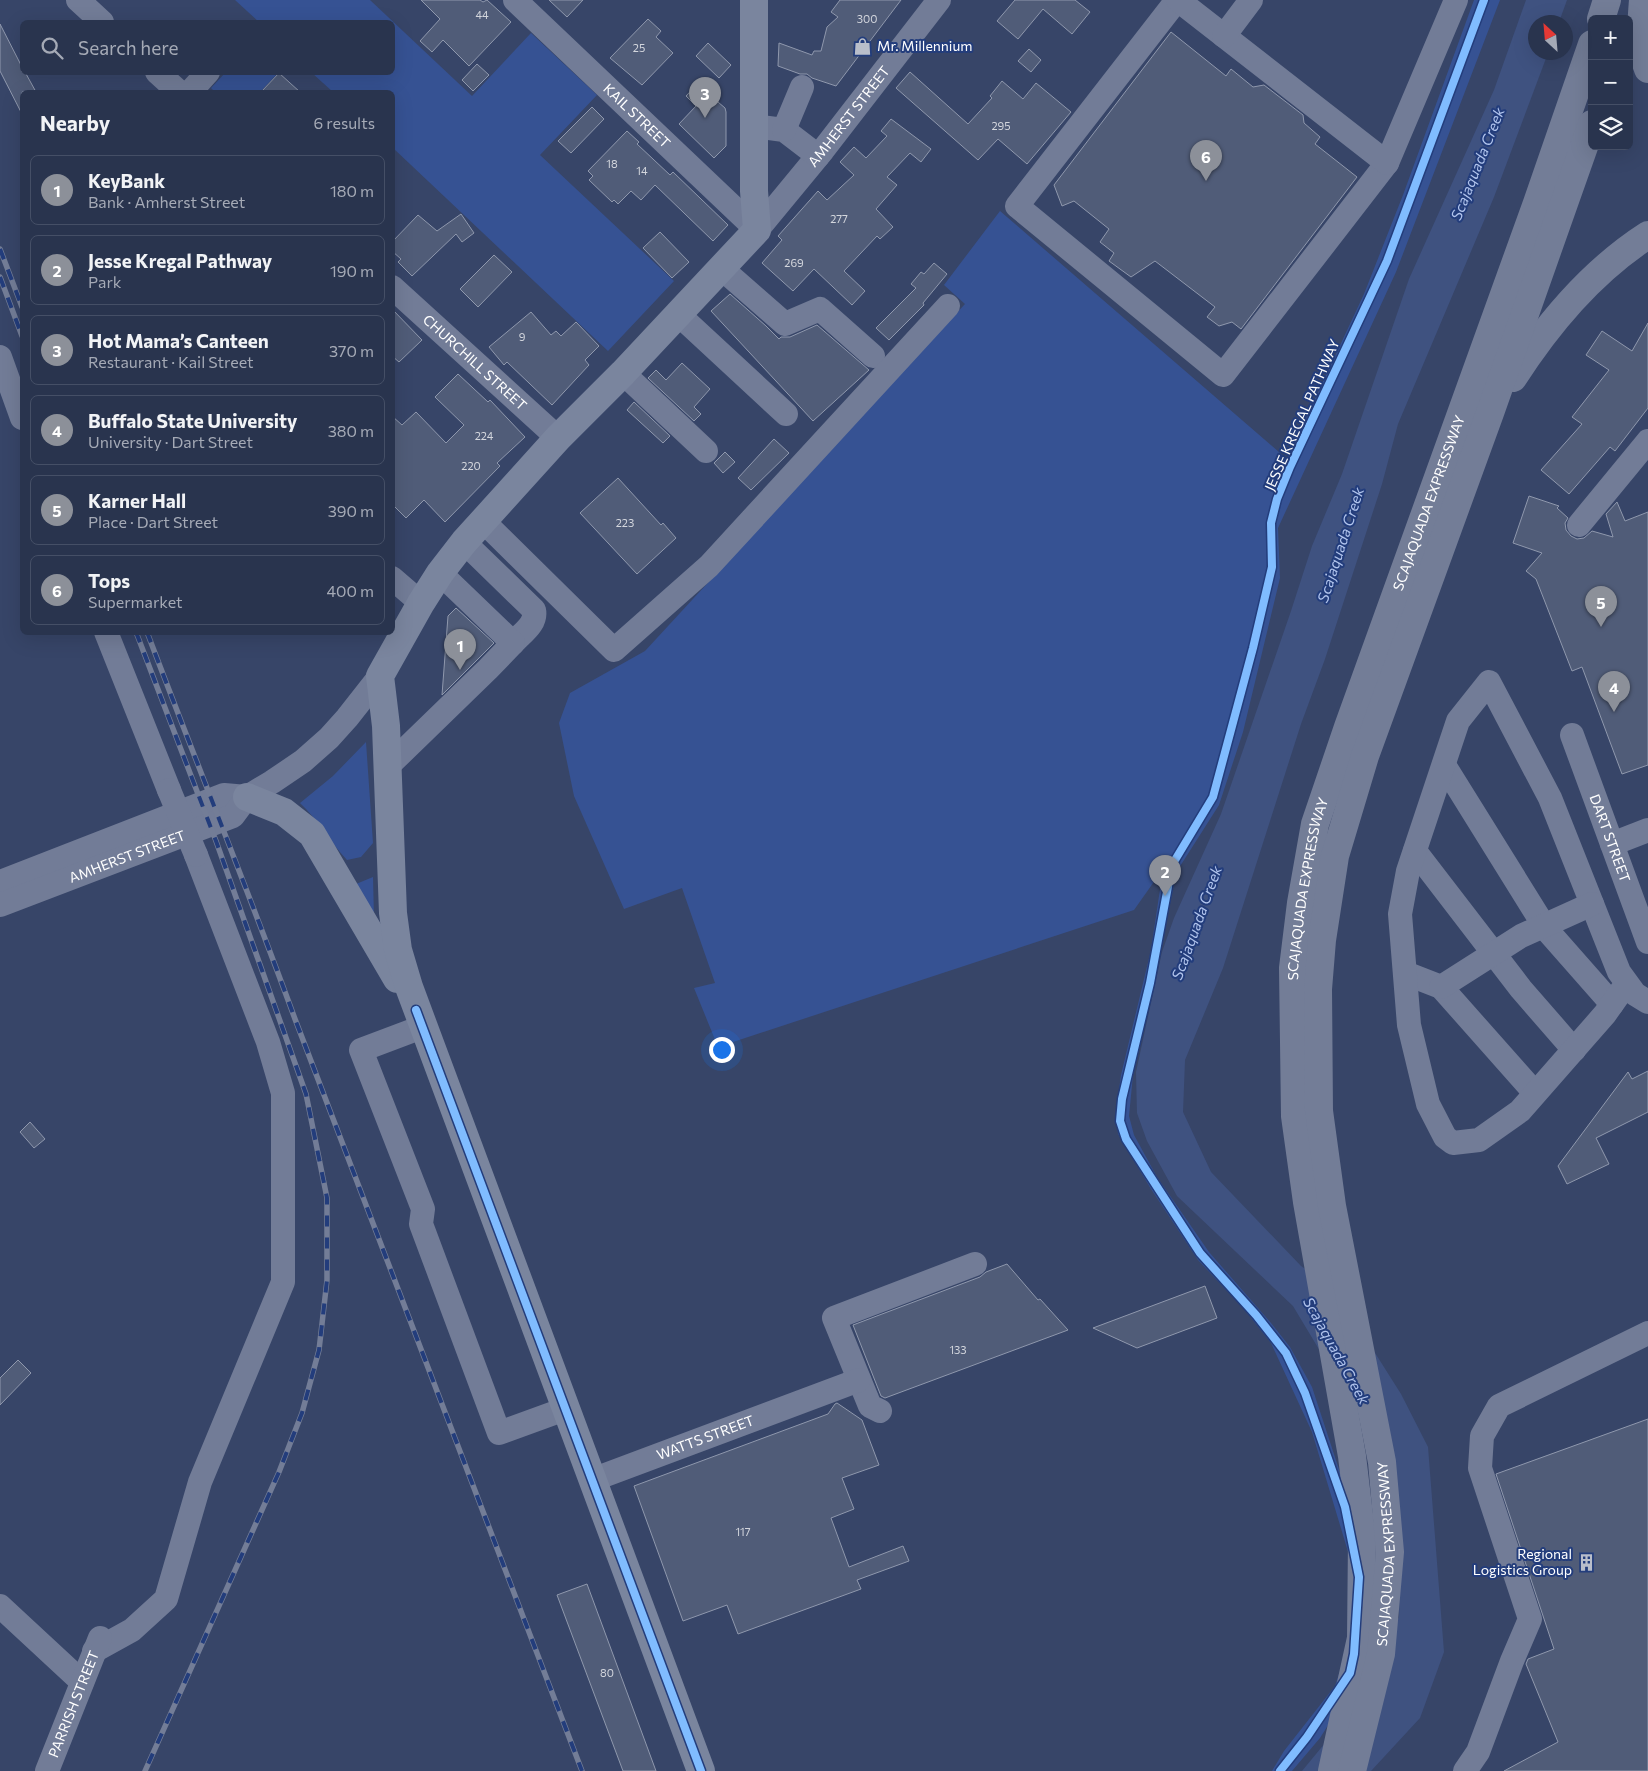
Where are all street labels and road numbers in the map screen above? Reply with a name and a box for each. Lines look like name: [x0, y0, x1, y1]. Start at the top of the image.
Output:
street label: AMHERST STREET: [804, 62, 893, 170]
street label: KAIL STREET: [600, 80, 674, 151]
street label: CHURCHILL STREET: [420, 311, 531, 413]
street label: JESSE KREGAL PATHWAY: [1260, 336, 1343, 493]
street label: SCAJAQUADA EXPRESSWAY: [1389, 413, 1468, 593]
street label: DART STREET: [1586, 792, 1634, 884]
street label: SCAJAQUADA EXPRESSWAY: [1284, 795, 1331, 980]
street label: AMHERST STREET: [66, 826, 187, 886]
street label: WATTS STREET: [654, 1411, 756, 1463]
street label: SCAJAQUADA EXPRESSWAY: [1373, 1461, 1398, 1647]
street label: PARRISH STREET: [44, 1648, 102, 1760]

